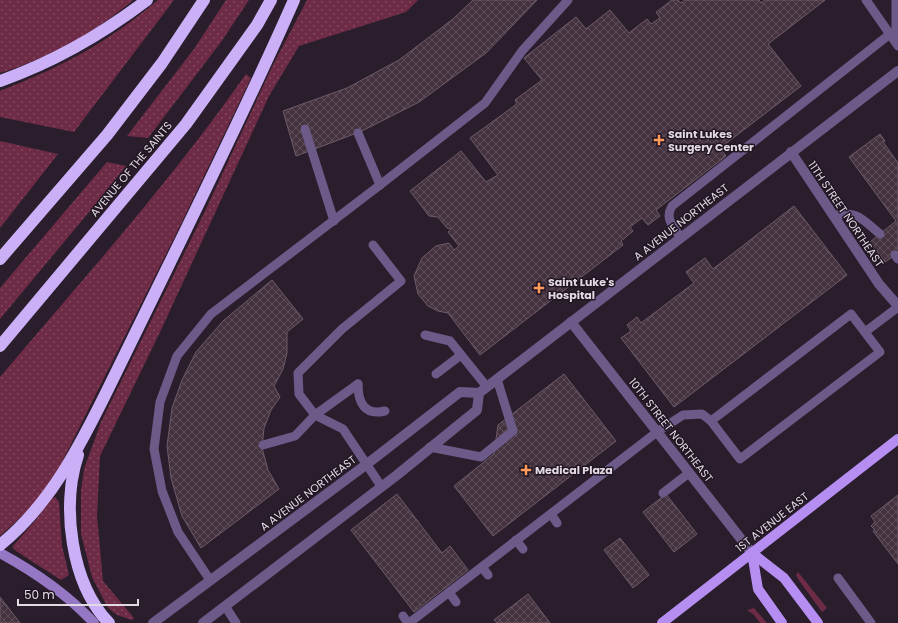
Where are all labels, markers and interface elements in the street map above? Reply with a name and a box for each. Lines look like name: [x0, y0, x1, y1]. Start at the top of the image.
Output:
street label: AVENUE OF THE SAINTS: [86, 118, 176, 220]
place label: Saint Lukes Surgery Center: [668, 126, 754, 155]
marker: Saint Lukes Surgery Center: [653, 134, 665, 146]
street label: 11TH STREET NORTHEAST: [804, 158, 888, 270]
street label: A AVENUE NORTHEAST: [630, 180, 732, 264]
place label: Saint Luke's Hospital: [548, 274, 615, 303]
marker: Saint Luke's Hospital: [533, 282, 545, 294]
street label: 10TH STREET NORTHEAST: [625, 375, 717, 486]
street label: A AVENUE NORTHEAST: [257, 451, 359, 535]
place label: Medical Plaza: [535, 462, 613, 478]
marker: Medical Plaza: [520, 464, 532, 476]
street label: 1ST AVENUE EAST: [732, 488, 812, 556]
scale bar: [18, 581, 138, 607]
text: 50 m: [24, 586, 55, 603]

